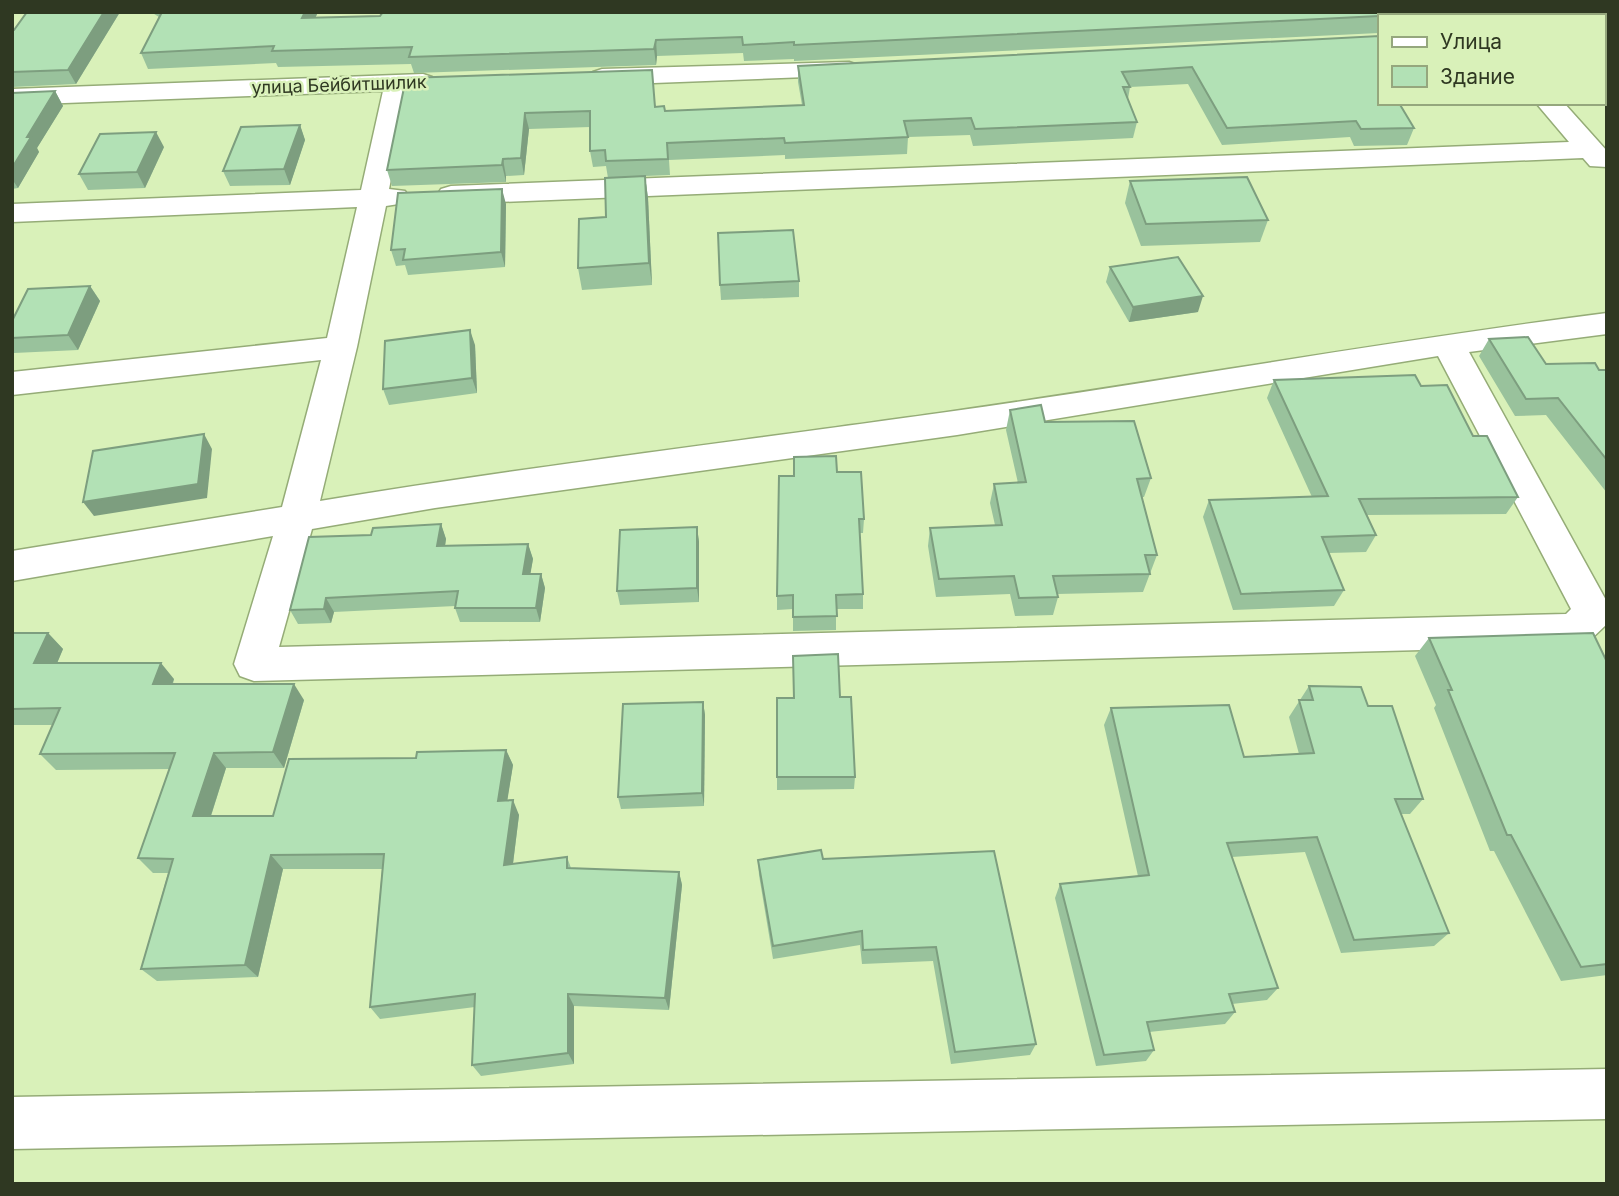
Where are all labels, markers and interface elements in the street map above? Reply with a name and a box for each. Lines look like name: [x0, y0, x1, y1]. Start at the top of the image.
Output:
legend: [1378, 14, 1605, 105]
text: Улица: [1440, 29, 1502, 54]
text: Здание: [1440, 64, 1515, 89]
street label: улица Бейбитшилик: [251, 71, 427, 98]

